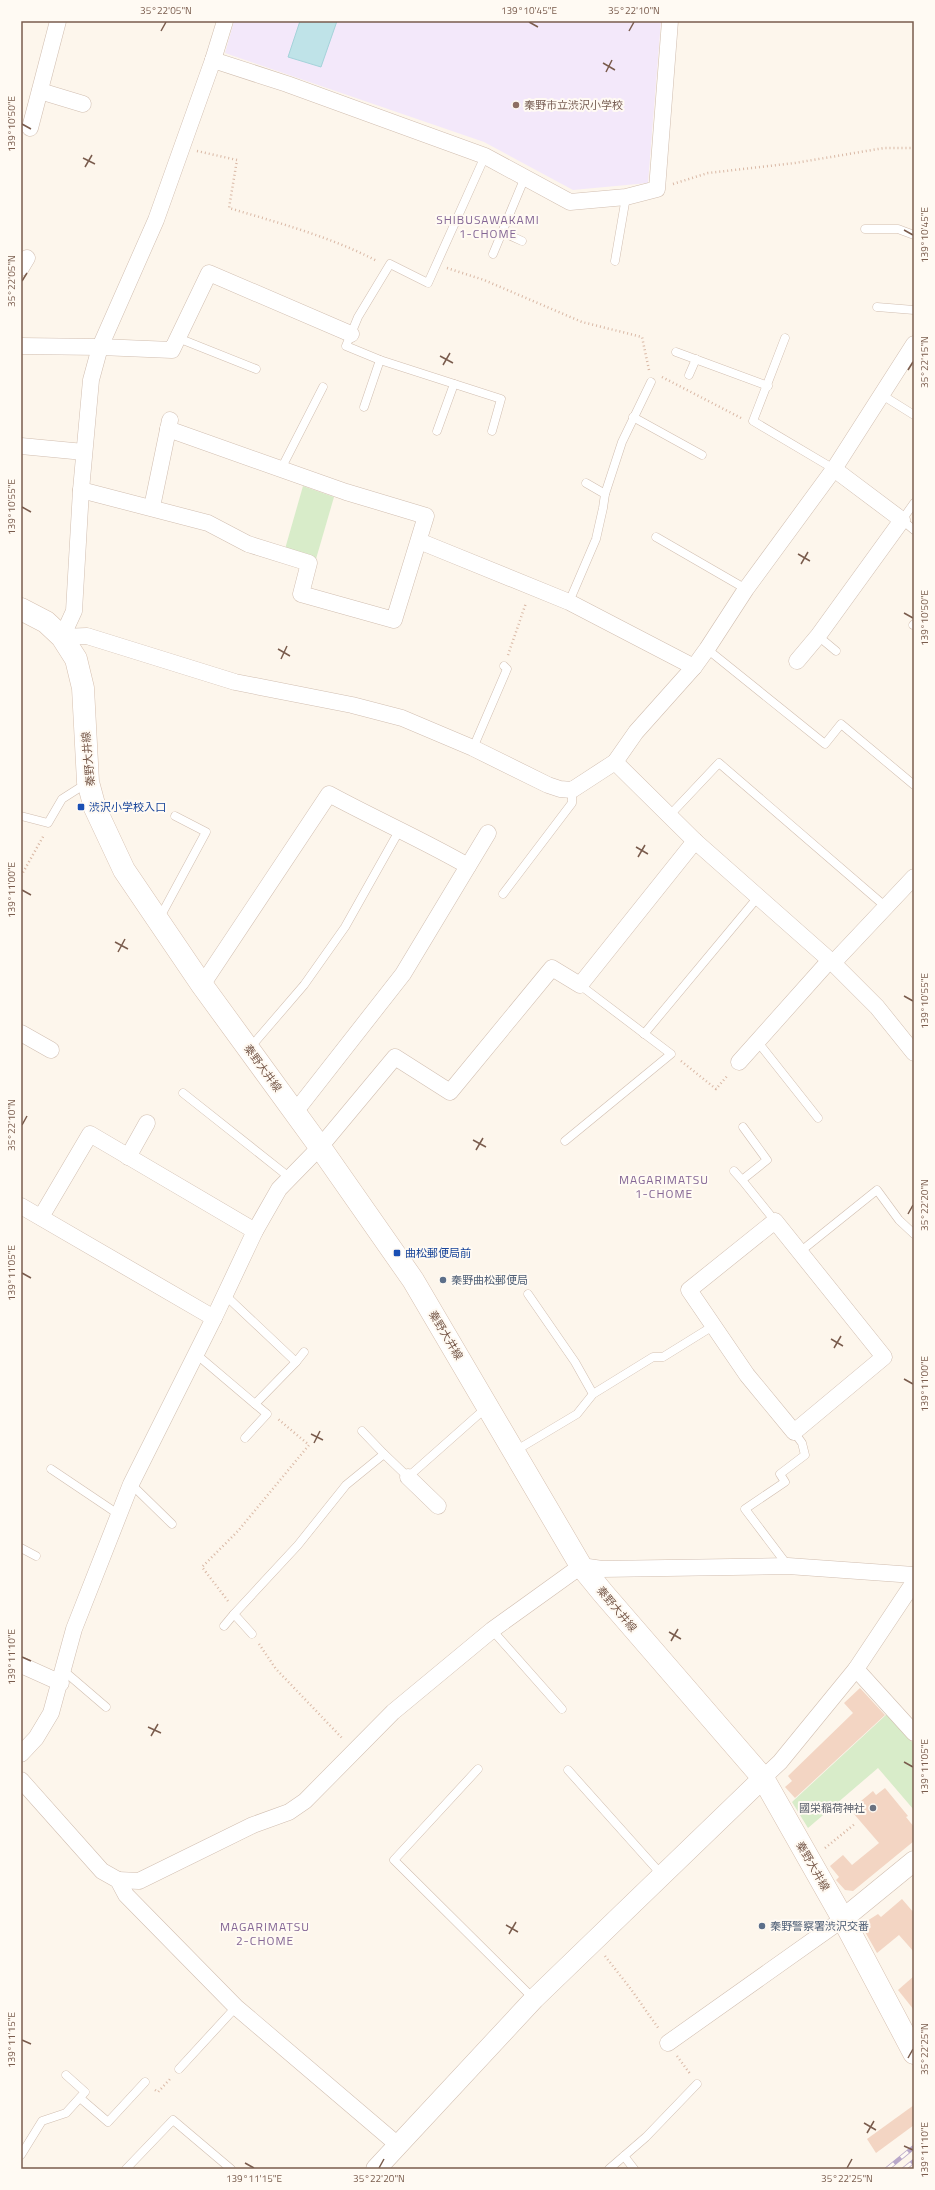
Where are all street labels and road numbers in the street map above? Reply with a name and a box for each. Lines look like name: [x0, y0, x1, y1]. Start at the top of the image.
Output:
street label: 秦野大井線: [78, 731, 98, 787]
street label: 秦野大井線: [240, 1041, 286, 1095]
street label: 秦野大井線: [425, 1307, 467, 1363]
street label: 秦野大井線: [593, 1583, 641, 1635]
street label: 秦野大井線: [792, 1838, 834, 1894]

